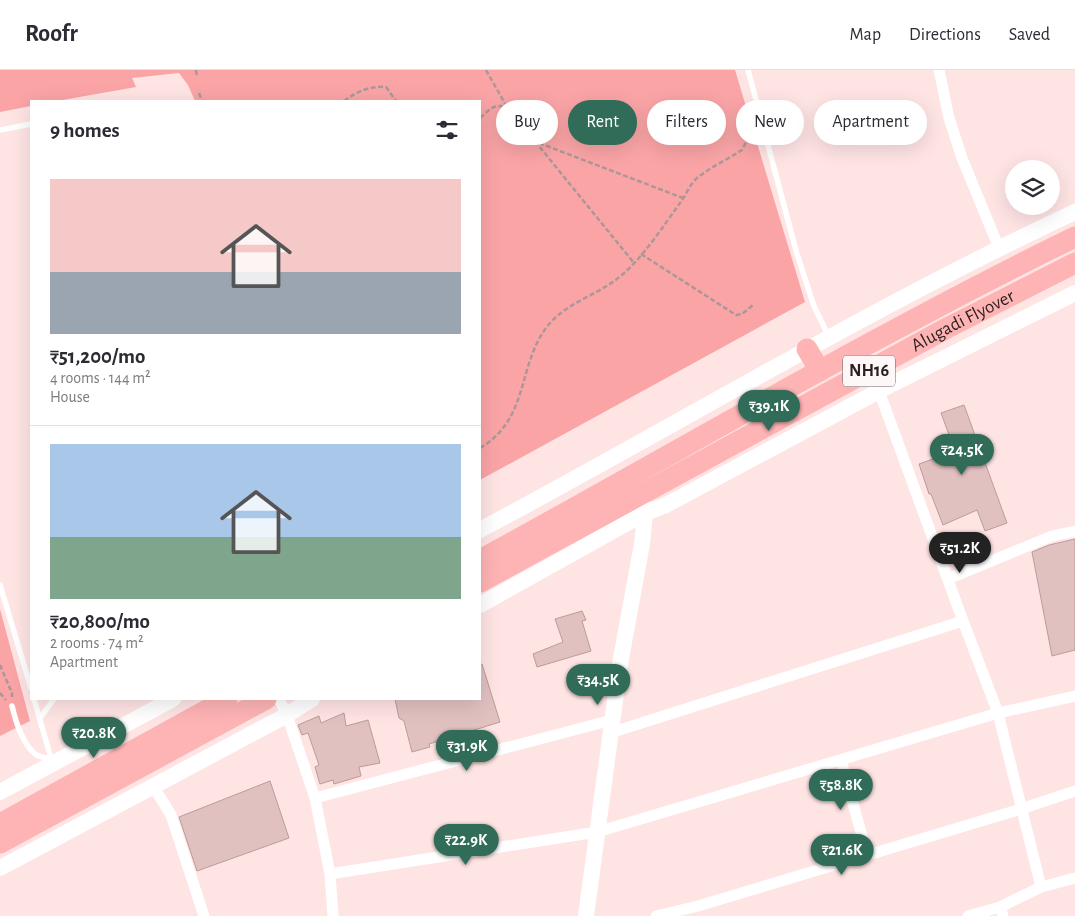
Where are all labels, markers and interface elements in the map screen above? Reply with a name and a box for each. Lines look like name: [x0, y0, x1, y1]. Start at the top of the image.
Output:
text: Roofr: [25, 22, 78, 46]
text: Map: [850, 26, 881, 44]
text: Directions: [909, 26, 981, 44]
text: Saved: [1009, 26, 1050, 44]
chip: Buy: [496, 100, 558, 145]
chip: Rent: [568, 100, 637, 145]
chip: Filters: [647, 100, 726, 145]
chip: New: [736, 100, 804, 145]
chip: Apartment: [814, 100, 927, 145]
icon: filters: [433, 116, 461, 144]
text: 9 homes: [50, 120, 120, 141]
map controls: [1005, 160, 1060, 215]
button: layers: [1005, 160, 1060, 215]
icon: home: [211, 211, 301, 301]
street label: Alugadi Flyover: [908, 286, 1017, 355]
text: ₹51,200/mo: [50, 346, 145, 367]
road number: NH16: [843, 356, 895, 386]
text: 4 rooms · 144 m²: [50, 370, 151, 386]
text: House: [50, 389, 90, 405]
pin: ₹39.1K: [728, 390, 810, 432]
text: ₹39.1K: [749, 398, 789, 414]
pin: ₹24.5K: [921, 434, 1003, 476]
text: ₹24.5K: [941, 442, 983, 458]
icon: home: [211, 477, 301, 567]
pin: ₹51.2K: [919, 532, 1001, 574]
text: ₹51.2K: [940, 540, 980, 556]
text: ₹20,800/mo: [50, 611, 150, 632]
text: 2 rooms · 74 m²: [50, 635, 144, 651]
text: Apartment: [50, 654, 118, 670]
pin: ₹34.5K: [557, 664, 639, 706]
text: ₹34.5K: [577, 672, 619, 688]
pin: ₹20.8K: [53, 716, 135, 759]
text: ₹20.8K: [72, 725, 116, 741]
pin: ₹31.9K: [426, 730, 508, 772]
text: ₹31.9K: [447, 738, 487, 754]
pin: ₹58.8K: [800, 768, 882, 811]
text: ₹58.8K: [820, 777, 862, 793]
pin: ₹22.9K: [425, 824, 507, 866]
text: ₹22.9K: [445, 832, 487, 848]
pin: ₹21.6K: [801, 834, 883, 876]
text: ₹21.6K: [822, 842, 862, 858]

